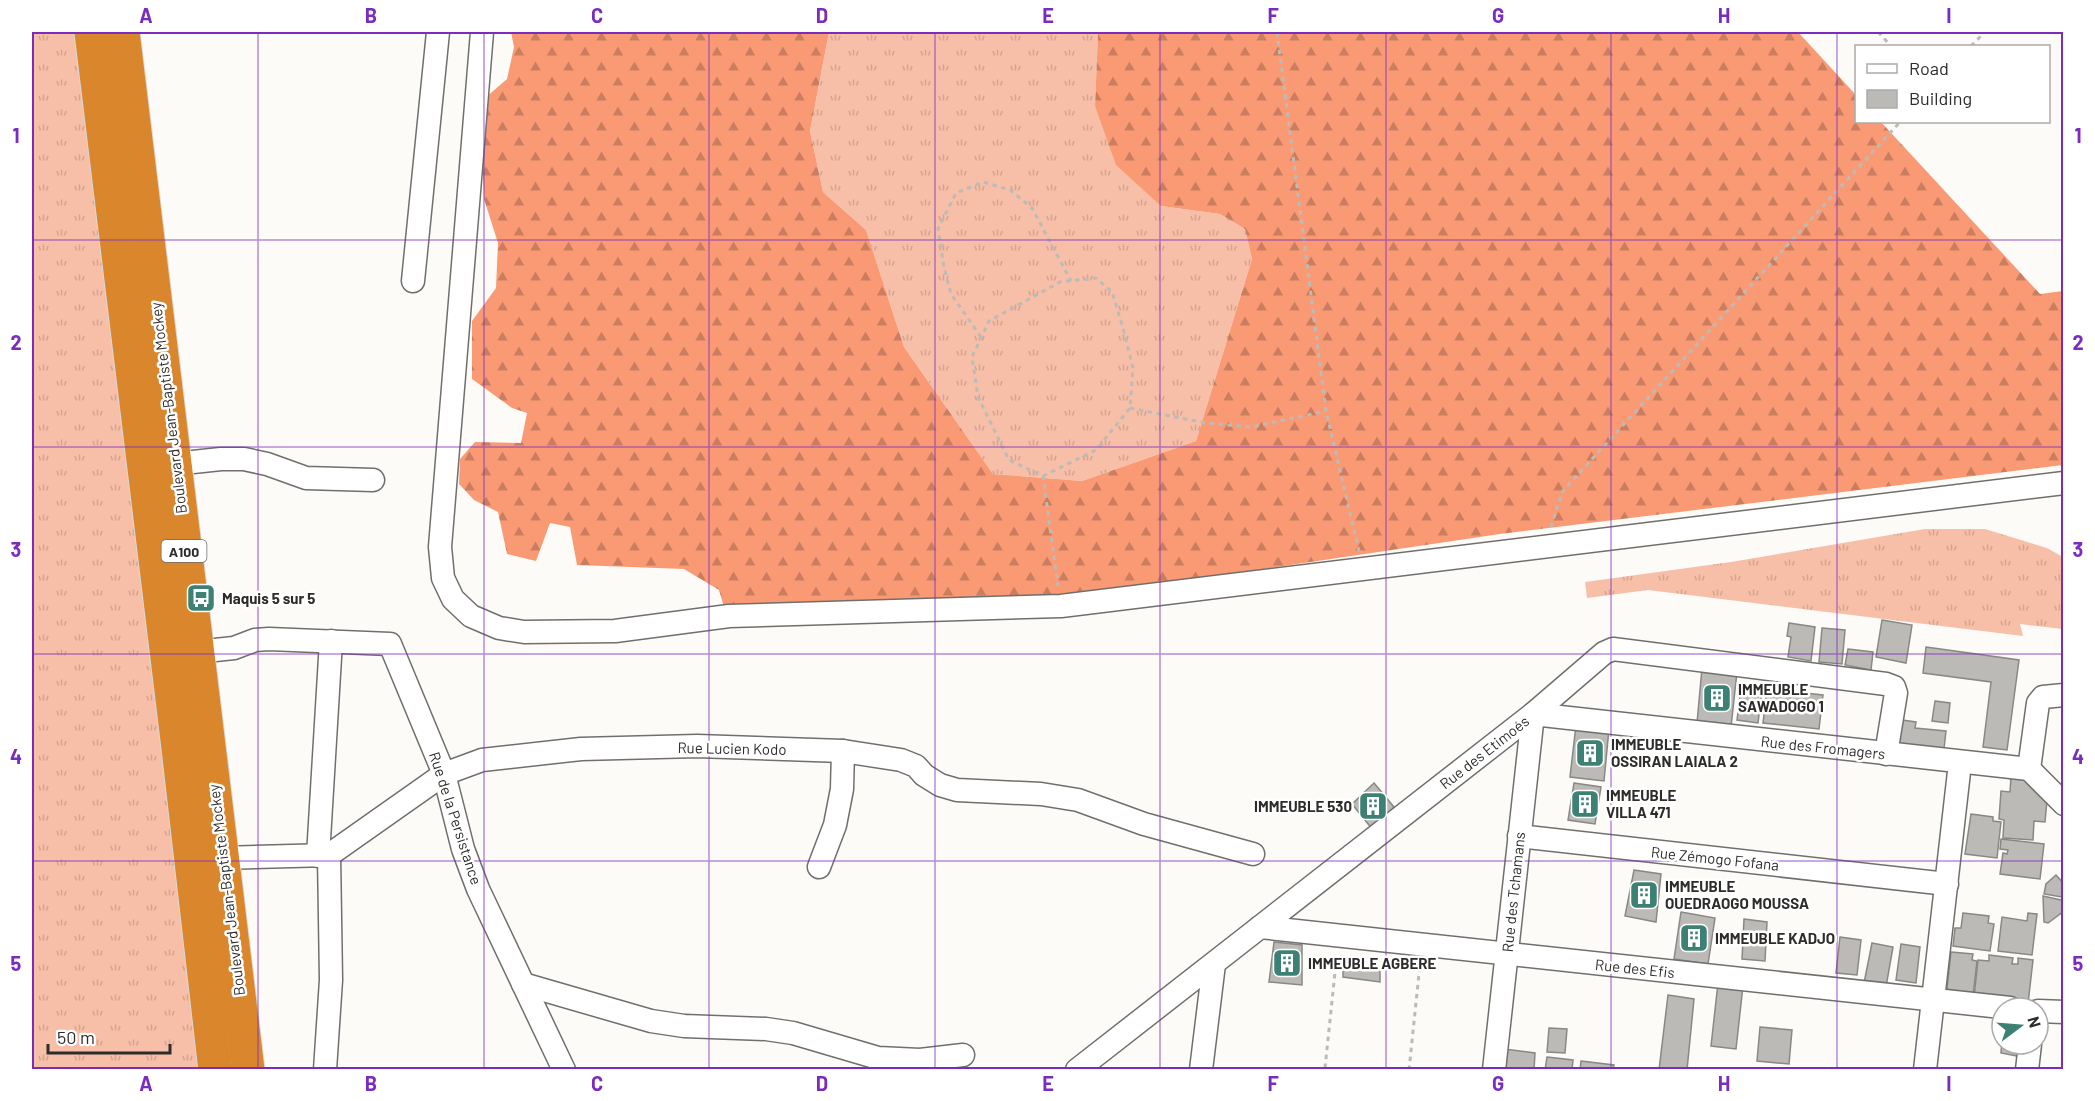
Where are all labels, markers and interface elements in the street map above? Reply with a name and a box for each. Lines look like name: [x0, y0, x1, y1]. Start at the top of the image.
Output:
text: A: [139, 3, 153, 27]
text: B: [365, 3, 377, 27]
text: C: [591, 3, 603, 27]
text: D: [816, 3, 828, 27]
text: E: [1042, 3, 1054, 27]
text: F: [1267, 3, 1279, 27]
text: G: [1492, 3, 1504, 27]
text: H: [1718, 3, 1730, 27]
text: I: [1946, 3, 1952, 27]
legend: [1855, 45, 2050, 123]
text: Road: [1909, 57, 1949, 79]
text: Building: [1909, 87, 1972, 109]
text: 1: [12, 123, 20, 147]
text: 1: [2074, 123, 2082, 147]
street label: Boulevard Jean-Baptiste Mockey: [146, 301, 190, 515]
text: 2: [10, 330, 22, 354]
text: 2: [2072, 330, 2084, 354]
text: 3: [11, 537, 21, 561]
text: 3: [2073, 537, 2083, 561]
road number: A100: [162, 540, 207, 562]
bus stop icon: Maquis 5 sur 5: [185, 582, 217, 614]
place label: Maquis 5 sur 5: [222, 589, 315, 607]
place label: IMMEUBLE SAWADOGO 1: [1738, 680, 1824, 715]
building icon: IMMEUBLE SAWADOGO 1: [1701, 682, 1733, 714]
street label: Rue des Etimoés: [1436, 712, 1532, 792]
street label: Rue des Fromagers: [1760, 732, 1886, 762]
place label: IMMEUBLE OSSIRAN LAIALA 2: [1611, 735, 1738, 770]
building icon: IMMEUBLE OSSIRAN LAIALA 2: [1574, 737, 1606, 769]
street label: Rue Lucien Kodo: [677, 738, 787, 758]
text: 4: [10, 744, 22, 768]
text: 4: [2072, 744, 2084, 768]
street label: Rue de la Persistance: [426, 749, 486, 887]
street label: Boulevard Jean-Baptiste Mockey: [204, 783, 248, 997]
place label: IMMEUBLE VILLA 471: [1606, 786, 1676, 821]
building icon: IMMEUBLE VILLA 471: [1569, 788, 1601, 820]
building icon: IMMEUBLE 530: [1357, 790, 1389, 822]
place label: IMMEUBLE 530: [1254, 797, 1352, 815]
street label: Rue des Tchamans: [1498, 831, 1528, 953]
street label: Rue Zémogo Fofana: [1650, 842, 1780, 874]
place label: IMMEUBLE OUEDRAOGO MOUSSA: [1665, 877, 1809, 912]
building icon: IMMEUBLE OUEDRAOGO MOUSSA: [1628, 879, 1660, 911]
building icon: IMMEUBLE KADJO: [1678, 922, 1710, 954]
place label: IMMEUBLE KADJO: [1715, 929, 1835, 947]
building icon: IMMEUBLE AGBERE: [1271, 947, 1303, 979]
text: 5: [11, 951, 22, 975]
text: 5: [2073, 951, 2084, 975]
place label: IMMEUBLE AGBERE: [1308, 954, 1436, 972]
street label: Rue des Efis: [1594, 955, 1676, 981]
north arrow: [1990, 996, 2050, 1056]
text: N: [2024, 1014, 2045, 1029]
scale bar: [48, 1017, 170, 1055]
text: 50 m: [57, 1026, 95, 1048]
text: A: [139, 1071, 153, 1095]
text: B: [365, 1071, 377, 1095]
text: C: [591, 1071, 603, 1095]
text: D: [816, 1071, 828, 1095]
text: E: [1042, 1071, 1054, 1095]
text: F: [1267, 1071, 1279, 1095]
text: G: [1492, 1071, 1504, 1095]
text: H: [1718, 1071, 1730, 1095]
text: I: [1946, 1071, 1952, 1095]

